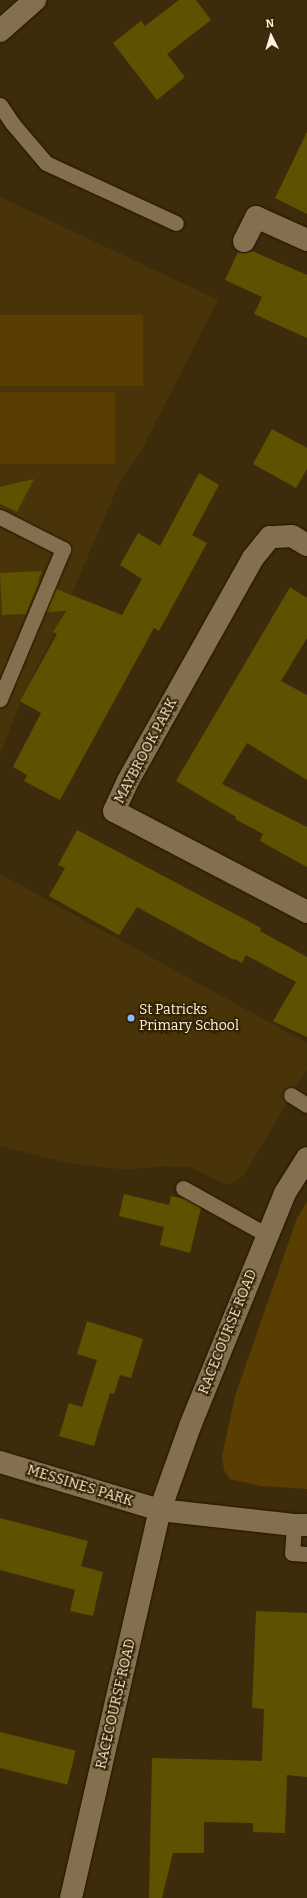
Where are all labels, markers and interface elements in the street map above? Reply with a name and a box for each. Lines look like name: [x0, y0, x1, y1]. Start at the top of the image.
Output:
north arrow: [251, 16, 291, 56]
text: N: [265, 17, 275, 30]
street label: MAYBROOK PARK: [111, 695, 181, 807]
place label: St Patricks Primary School: [139, 1002, 239, 1034]
marker: St Patricks Primary School: [126, 1013, 136, 1023]
street label: RACECOURSE ROAD: [195, 1267, 261, 1397]
street label: MESSINES PARK: [25, 1462, 135, 1510]
street label: RACECOURSE ROAD: [93, 1637, 139, 1771]

